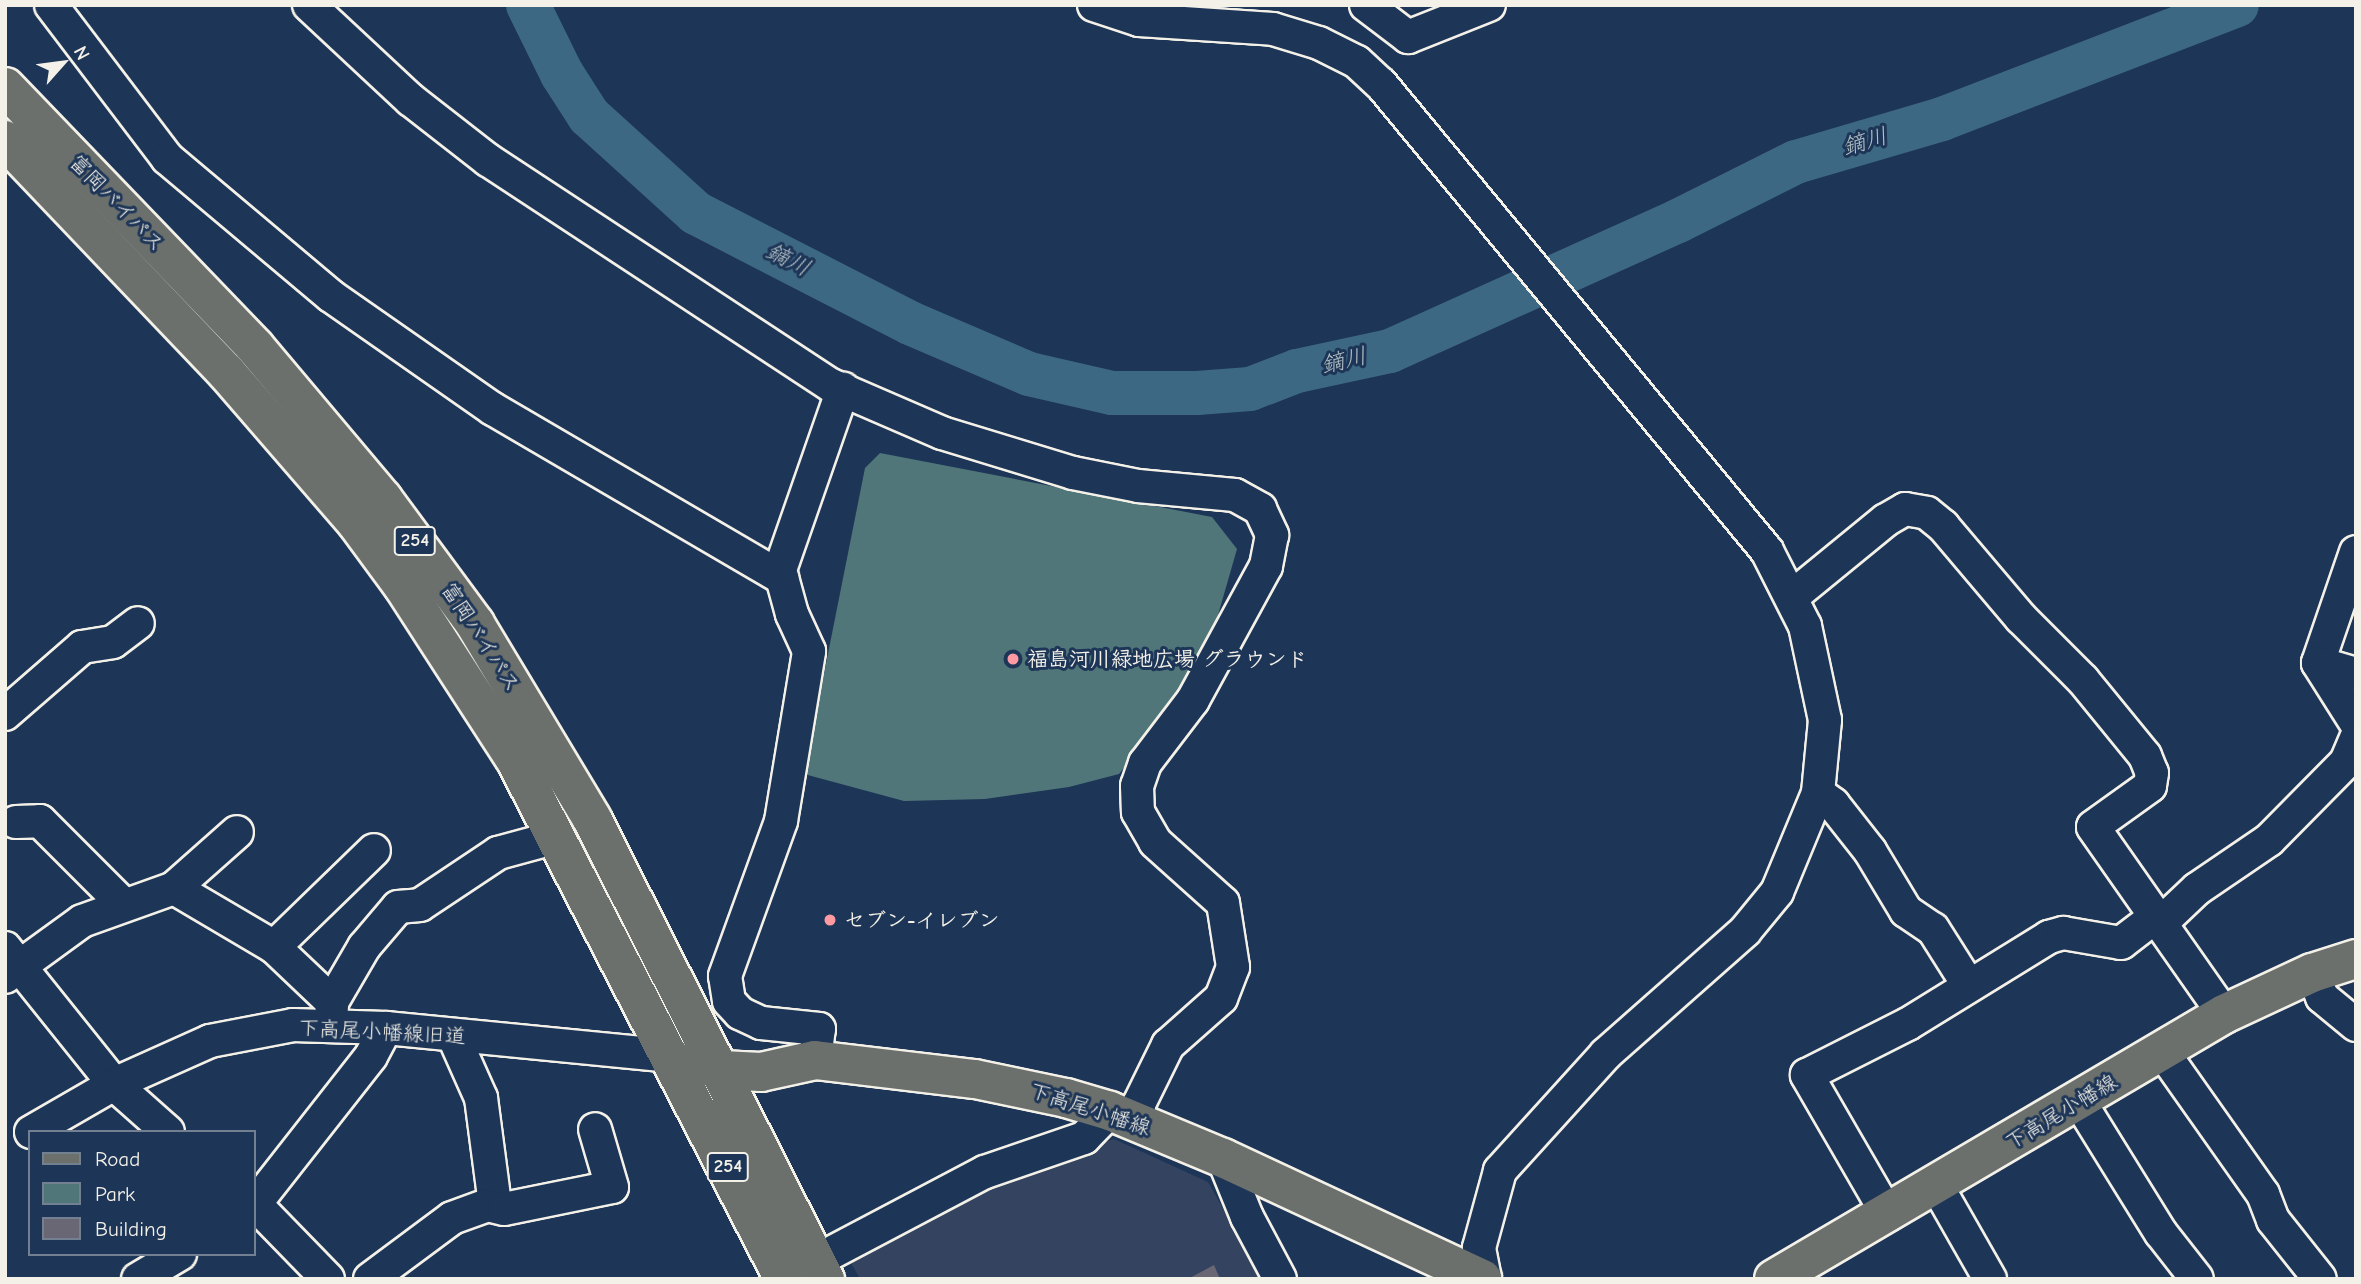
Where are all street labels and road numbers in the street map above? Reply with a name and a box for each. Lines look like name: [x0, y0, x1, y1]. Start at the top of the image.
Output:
street label: 富岡バイパス: [64, 149, 170, 257]
road number: 254: [392, 526, 438, 556]
street label: 富岡バイパス: [436, 577, 526, 697]
street label: 下高尾小幡線旧道: [297, 1015, 467, 1049]
street label: 下高尾小幡線: [2001, 1069, 2121, 1155]
street label: 下高尾小幡線: [1026, 1078, 1154, 1140]
road number: 254: [705, 1152, 751, 1182]

